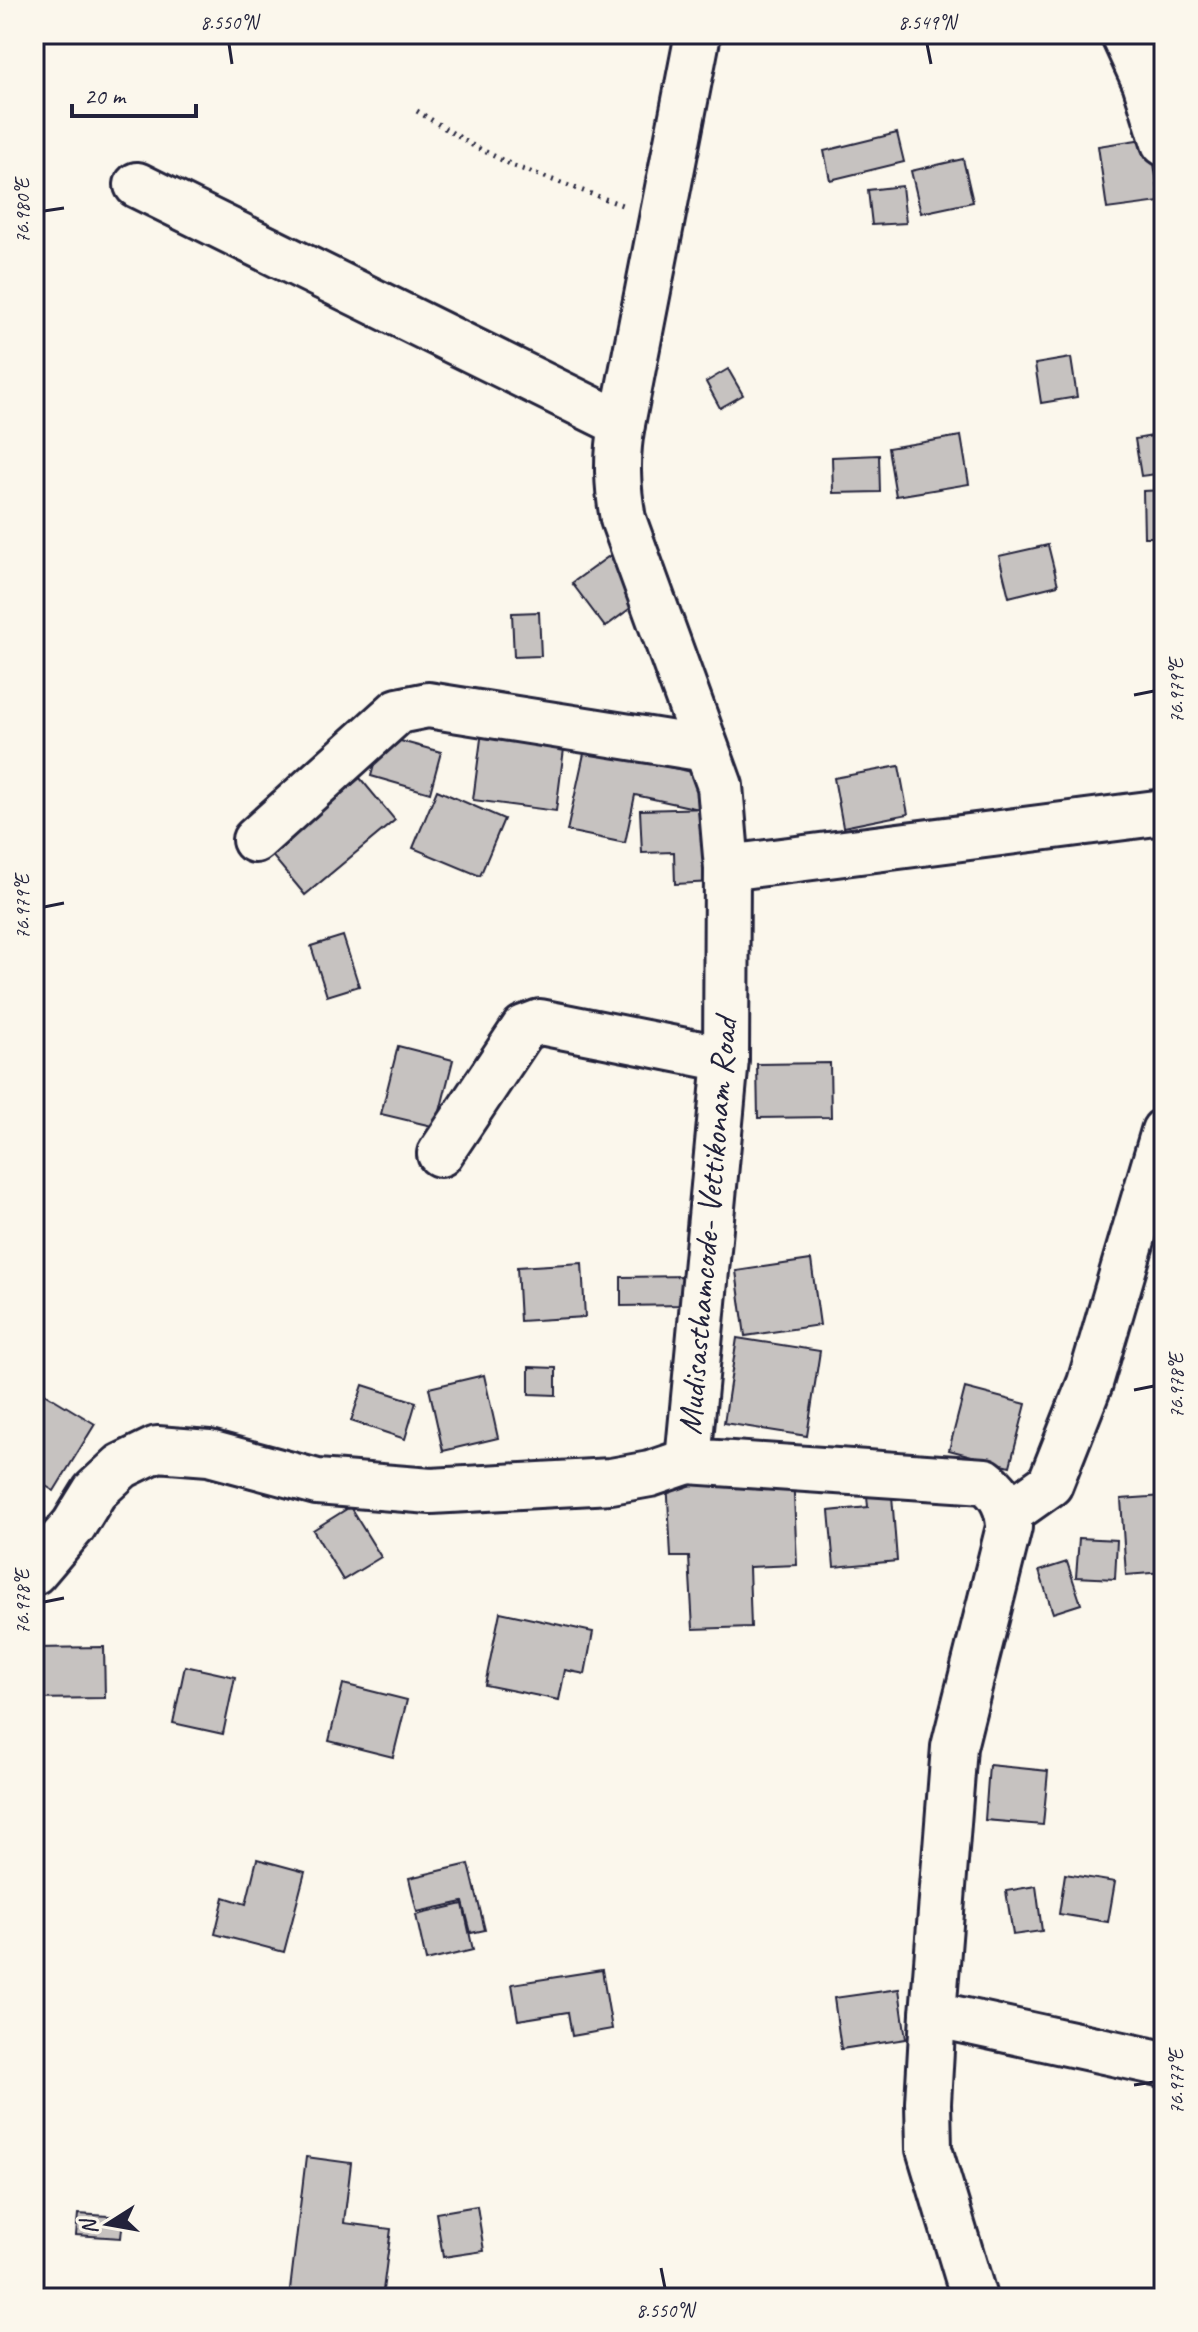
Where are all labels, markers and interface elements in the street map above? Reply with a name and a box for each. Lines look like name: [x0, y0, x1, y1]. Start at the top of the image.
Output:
text: 8.550°N: [200, 10, 261, 35]
text: 8.549°N: [898, 10, 959, 35]
scale bar: [72, 68, 196, 118]
text: 20 m: [84, 81, 127, 111]
text: 76.980°E: [10, 176, 35, 244]
text: 76.979°E: [1164, 656, 1189, 724]
text: 76.979°E: [10, 872, 35, 940]
street label: Mudisasthamcode- Vettikonam Road: [667, 1011, 747, 1436]
text: 76.978°E: [1164, 1351, 1189, 1419]
text: 76.978°E: [10, 1567, 35, 1635]
text: 76.977°E: [1164, 2047, 1189, 2115]
north arrow: [68, 2184, 148, 2264]
text: N: [74, 2215, 104, 2237]
text: 8.550°N: [636, 2298, 697, 2323]

